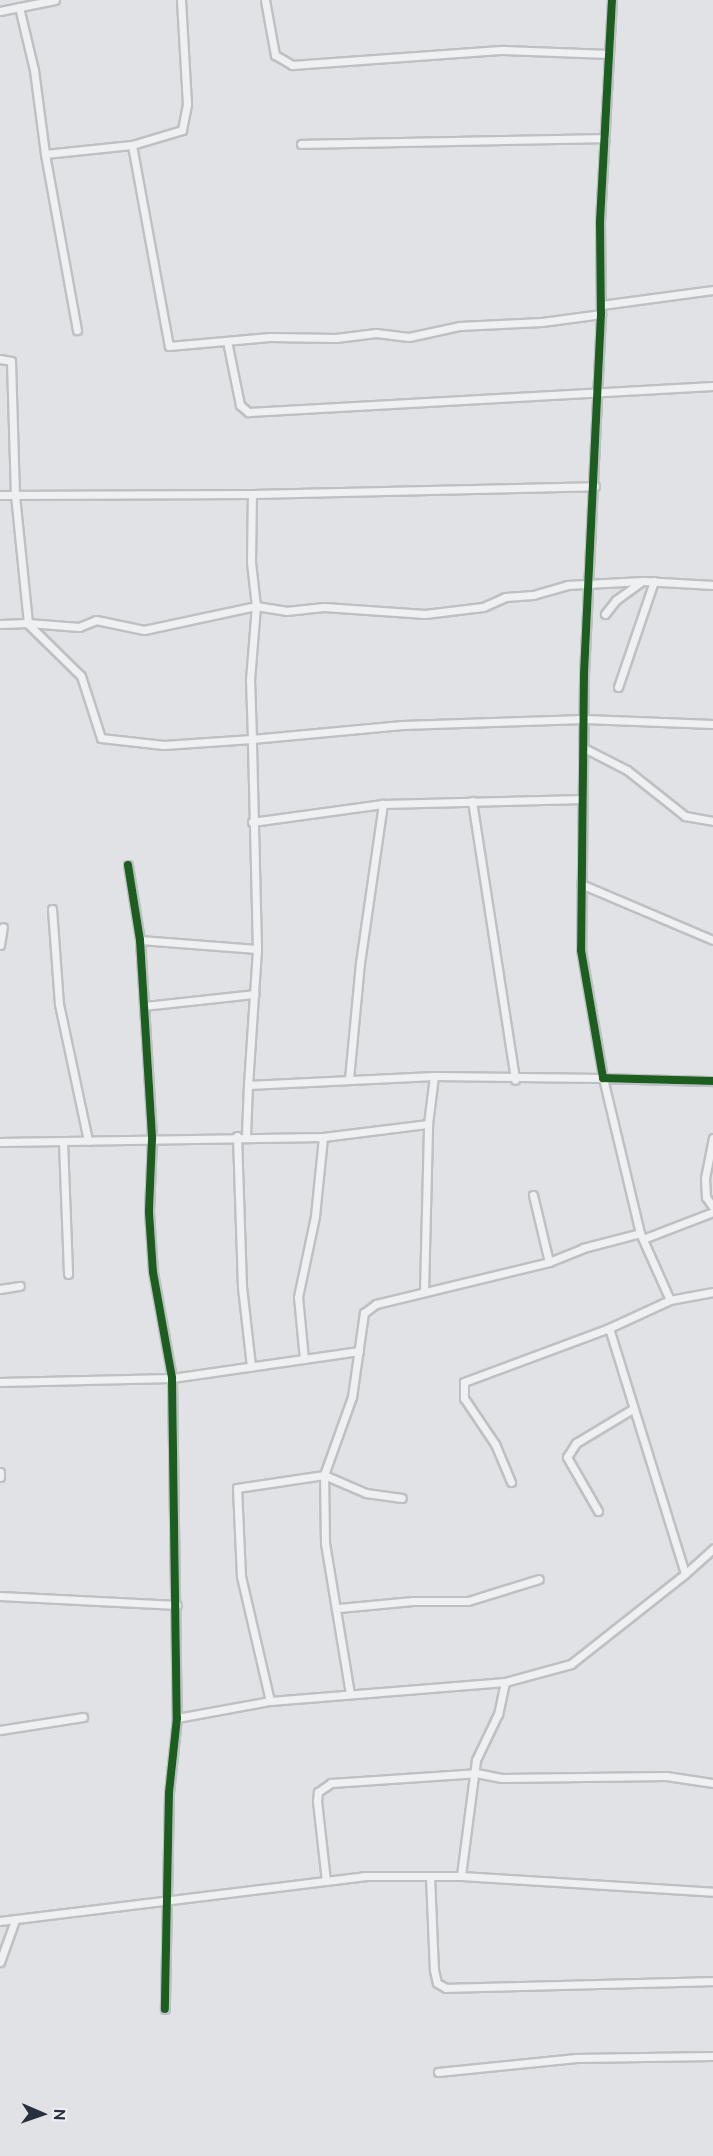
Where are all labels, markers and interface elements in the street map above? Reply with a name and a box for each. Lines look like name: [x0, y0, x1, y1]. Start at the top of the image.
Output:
north arrow: [12, 2084, 72, 2144]
text: N: [51, 2108, 69, 2121]

